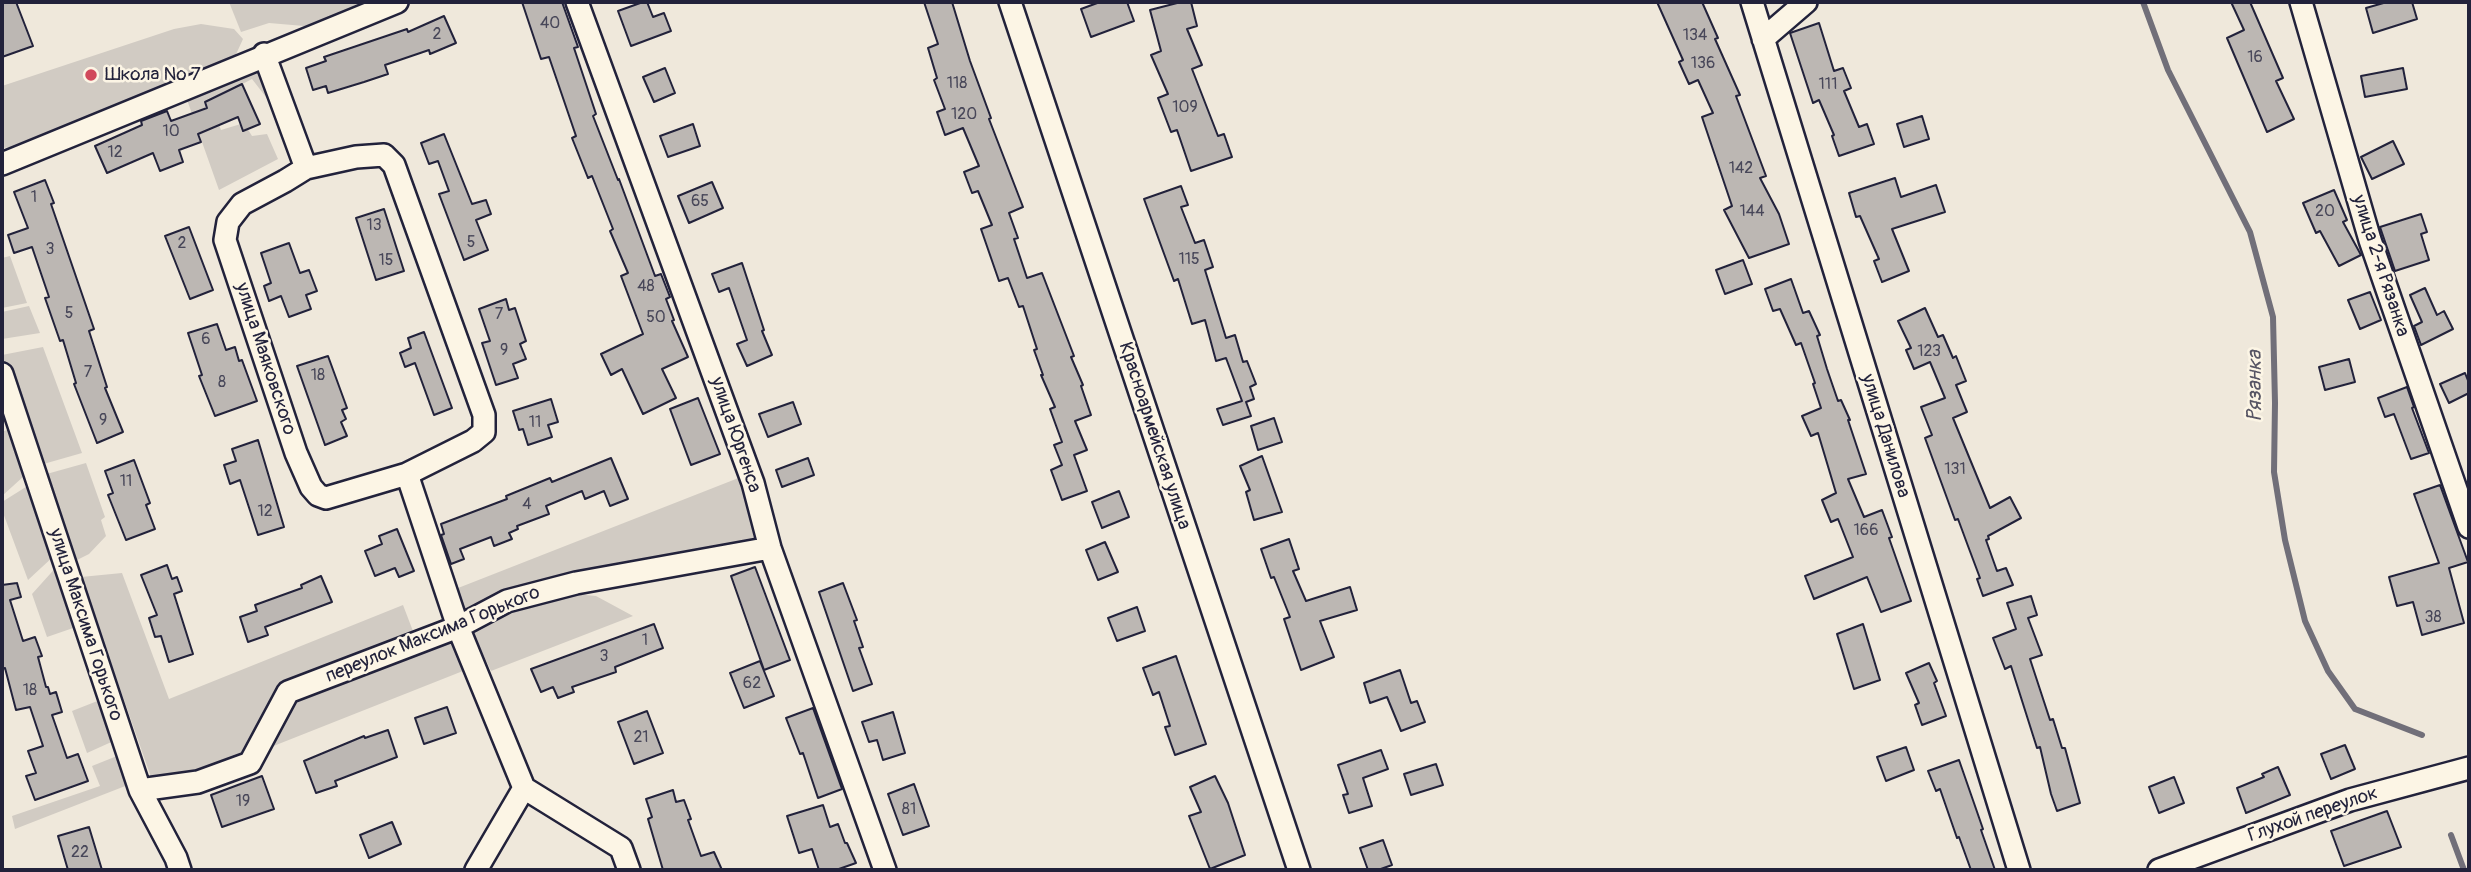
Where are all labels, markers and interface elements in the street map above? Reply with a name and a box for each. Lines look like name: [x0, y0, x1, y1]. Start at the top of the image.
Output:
house number: 40: [540, 14, 560, 34]
house number: 2: [433, 25, 441, 45]
house number: 134: [1683, 26, 1707, 46]
house number: 16: [2247, 48, 2263, 68]
house number: 136: [1691, 54, 1715, 74]
place label: Школа № 7: [105, 64, 201, 86]
marker: Школа № 7: [83, 67, 99, 83]
house number: 118: [947, 74, 967, 94]
house number: 111: [1819, 75, 1837, 95]
house number: 109: [1172, 98, 1198, 118]
house number: 120: [951, 105, 977, 125]
house number: 10: [162, 122, 180, 142]
house number: 12: [107, 143, 123, 163]
house number: 142: [1729, 159, 1753, 179]
house number: 1: [31, 188, 37, 208]
house number: 65: [691, 192, 709, 212]
street label: улица 2-я Рязанка: [2346, 192, 2414, 340]
house number: 144: [1740, 202, 1764, 222]
house number: 20: [2315, 202, 2335, 222]
house number: 13: [366, 216, 382, 236]
house number: 5: [467, 233, 475, 253]
house number: 2: [178, 234, 186, 254]
house number: 3: [46, 240, 54, 260]
house number: 115: [1178, 250, 1200, 270]
house number: 15: [379, 251, 393, 271]
house number: 48: [637, 277, 655, 297]
street label: улица Маяковского: [230, 280, 300, 438]
house number: 5: [65, 304, 73, 324]
house number: 7: [495, 305, 503, 325]
house number: 50: [646, 308, 666, 328]
house number: 6: [201, 330, 211, 350]
street label: Красноармейская улица: [1113, 339, 1195, 533]
house number: 9: [500, 341, 508, 361]
house number: 123: [1917, 342, 1941, 362]
water label: Рязанка: [2243, 350, 2269, 422]
house number: 7: [84, 363, 92, 383]
house number: 18: [311, 366, 325, 386]
street label: улица Данилова: [1855, 371, 1915, 501]
house number: 8: [218, 373, 226, 393]
street label: улица Юргенса: [705, 374, 765, 496]
house number: 9: [99, 411, 107, 431]
house number: 11: [529, 413, 541, 433]
house number: 131: [1944, 460, 1966, 480]
house number: 11: [120, 472, 132, 492]
house number: 4: [522, 495, 532, 515]
house number: 12: [257, 502, 273, 522]
house number: 166: [1854, 521, 1878, 541]
street label: улица Максима Горького: [43, 526, 127, 724]
street label: переулок Максима Горького: [322, 581, 544, 689]
house number: 38: [2425, 608, 2441, 628]
house number: 1: [642, 631, 648, 651]
house number: 3: [600, 647, 608, 667]
house number: 62: [743, 674, 761, 694]
house number: 18: [23, 681, 37, 701]
house number: 21: [633, 728, 649, 748]
street label: Глухой переулок: [2245, 782, 2381, 848]
house number: 19: [236, 792, 250, 812]
house number: 81: [902, 800, 916, 820]
house number: 22: [71, 843, 89, 863]

